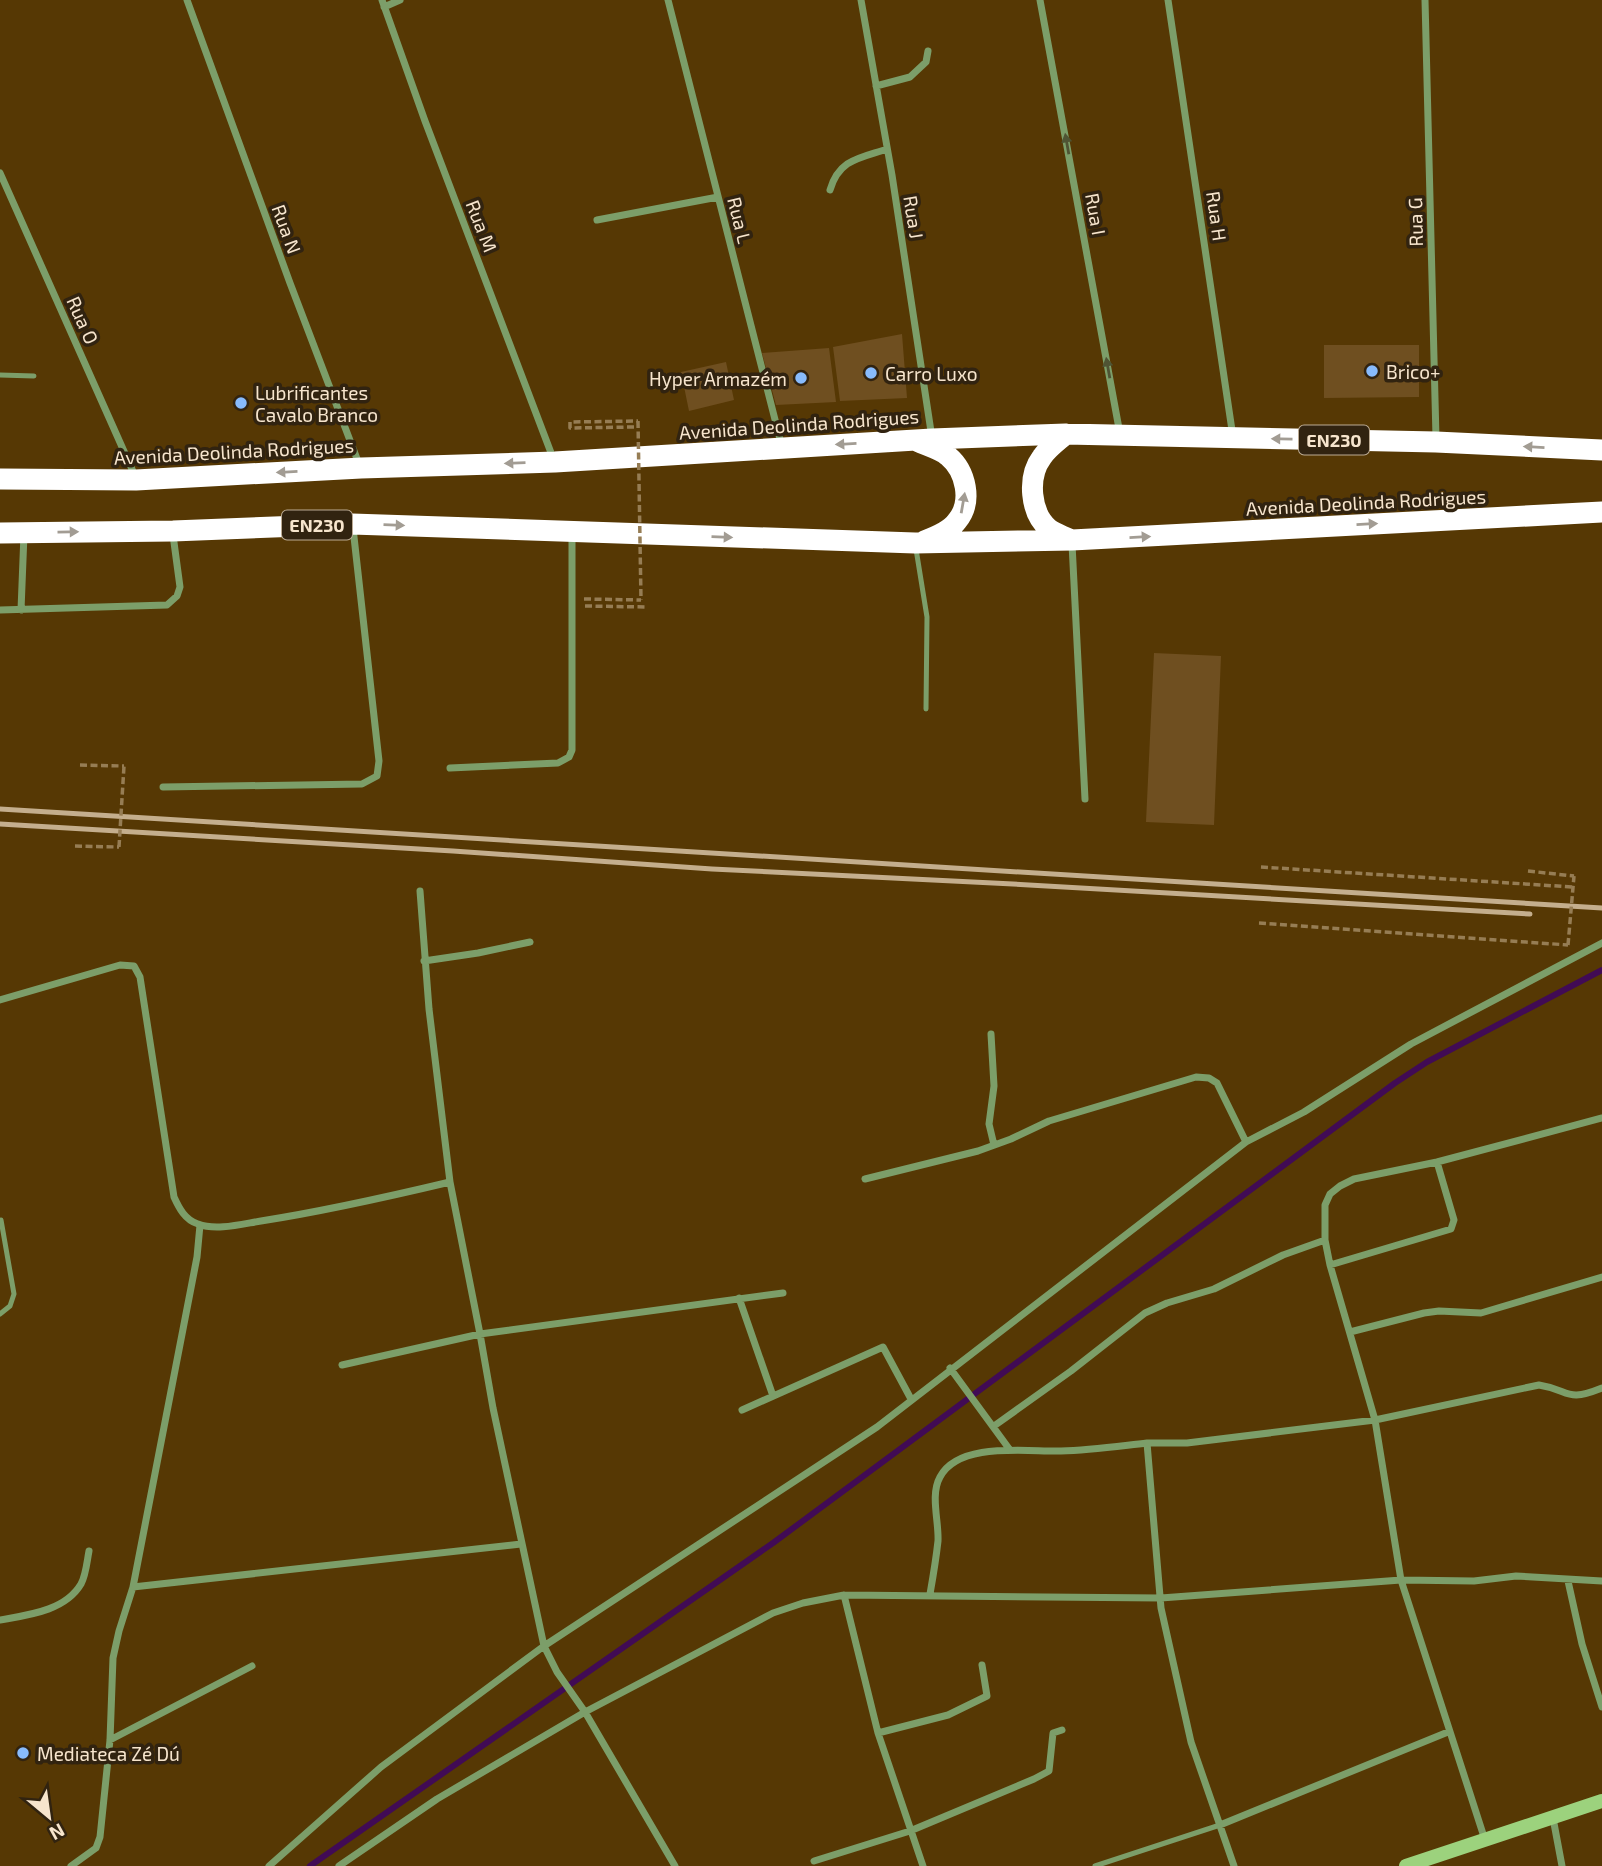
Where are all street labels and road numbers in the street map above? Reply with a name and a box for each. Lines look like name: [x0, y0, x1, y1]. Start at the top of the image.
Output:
street label: Rua H: [1202, 190, 1232, 242]
street label: Rua I: [1081, 191, 1111, 237]
street label: Rua L: [723, 194, 757, 246]
street label: Rua J: [899, 194, 929, 240]
street label: Rua M: [462, 197, 502, 255]
street label: Rua G: [1403, 197, 1427, 247]
street label: Rua N: [268, 201, 306, 257]
street label: Rua O: [62, 293, 104, 347]
street label: Avenida Deolinda Rodrigues: [678, 404, 920, 444]
road number: EN230: [1299, 426, 1369, 454]
street label: Avenida Deolinda Rodrigues: [113, 433, 355, 469]
street label: Avenida Deolinda Rodrigues: [1245, 484, 1487, 520]
road number: EN230: [282, 510, 352, 540]

